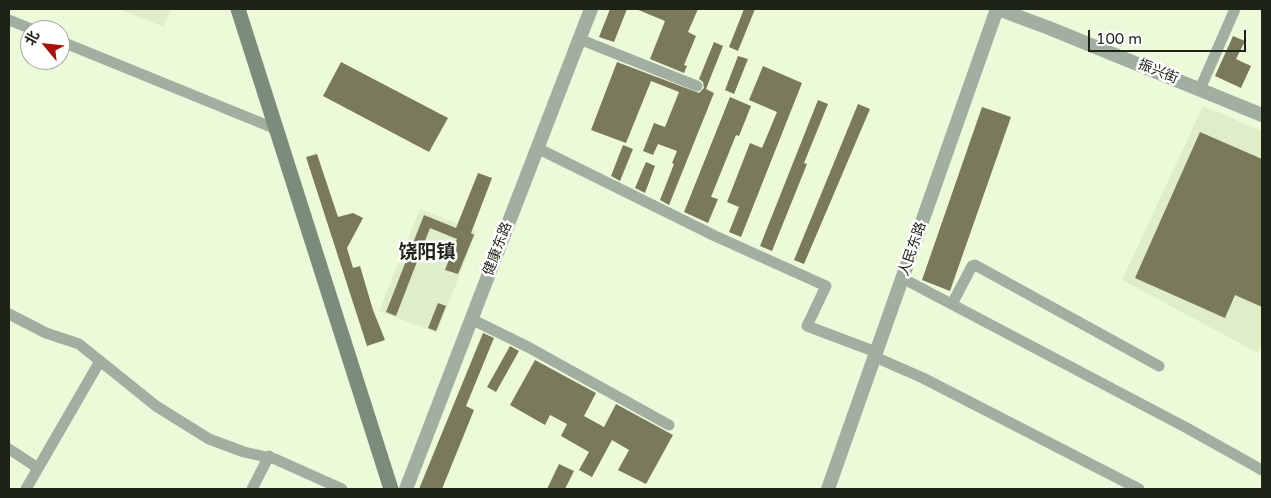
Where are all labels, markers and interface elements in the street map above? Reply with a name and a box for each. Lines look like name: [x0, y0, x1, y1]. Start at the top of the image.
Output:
north arrow: [20, 20, 70, 70]
scale bar: [1091, 20, 1248, 52]
text: 北: [21, 28, 43, 48]
text: 100 m: [1096, 30, 1142, 48]
street label: 振兴街: [1135, 56, 1181, 88]
street label: 健康东路: [480, 220, 516, 278]
street label: 人民东路: [896, 220, 930, 278]
district label: 饶阳镇: [399, 242, 455, 264]

